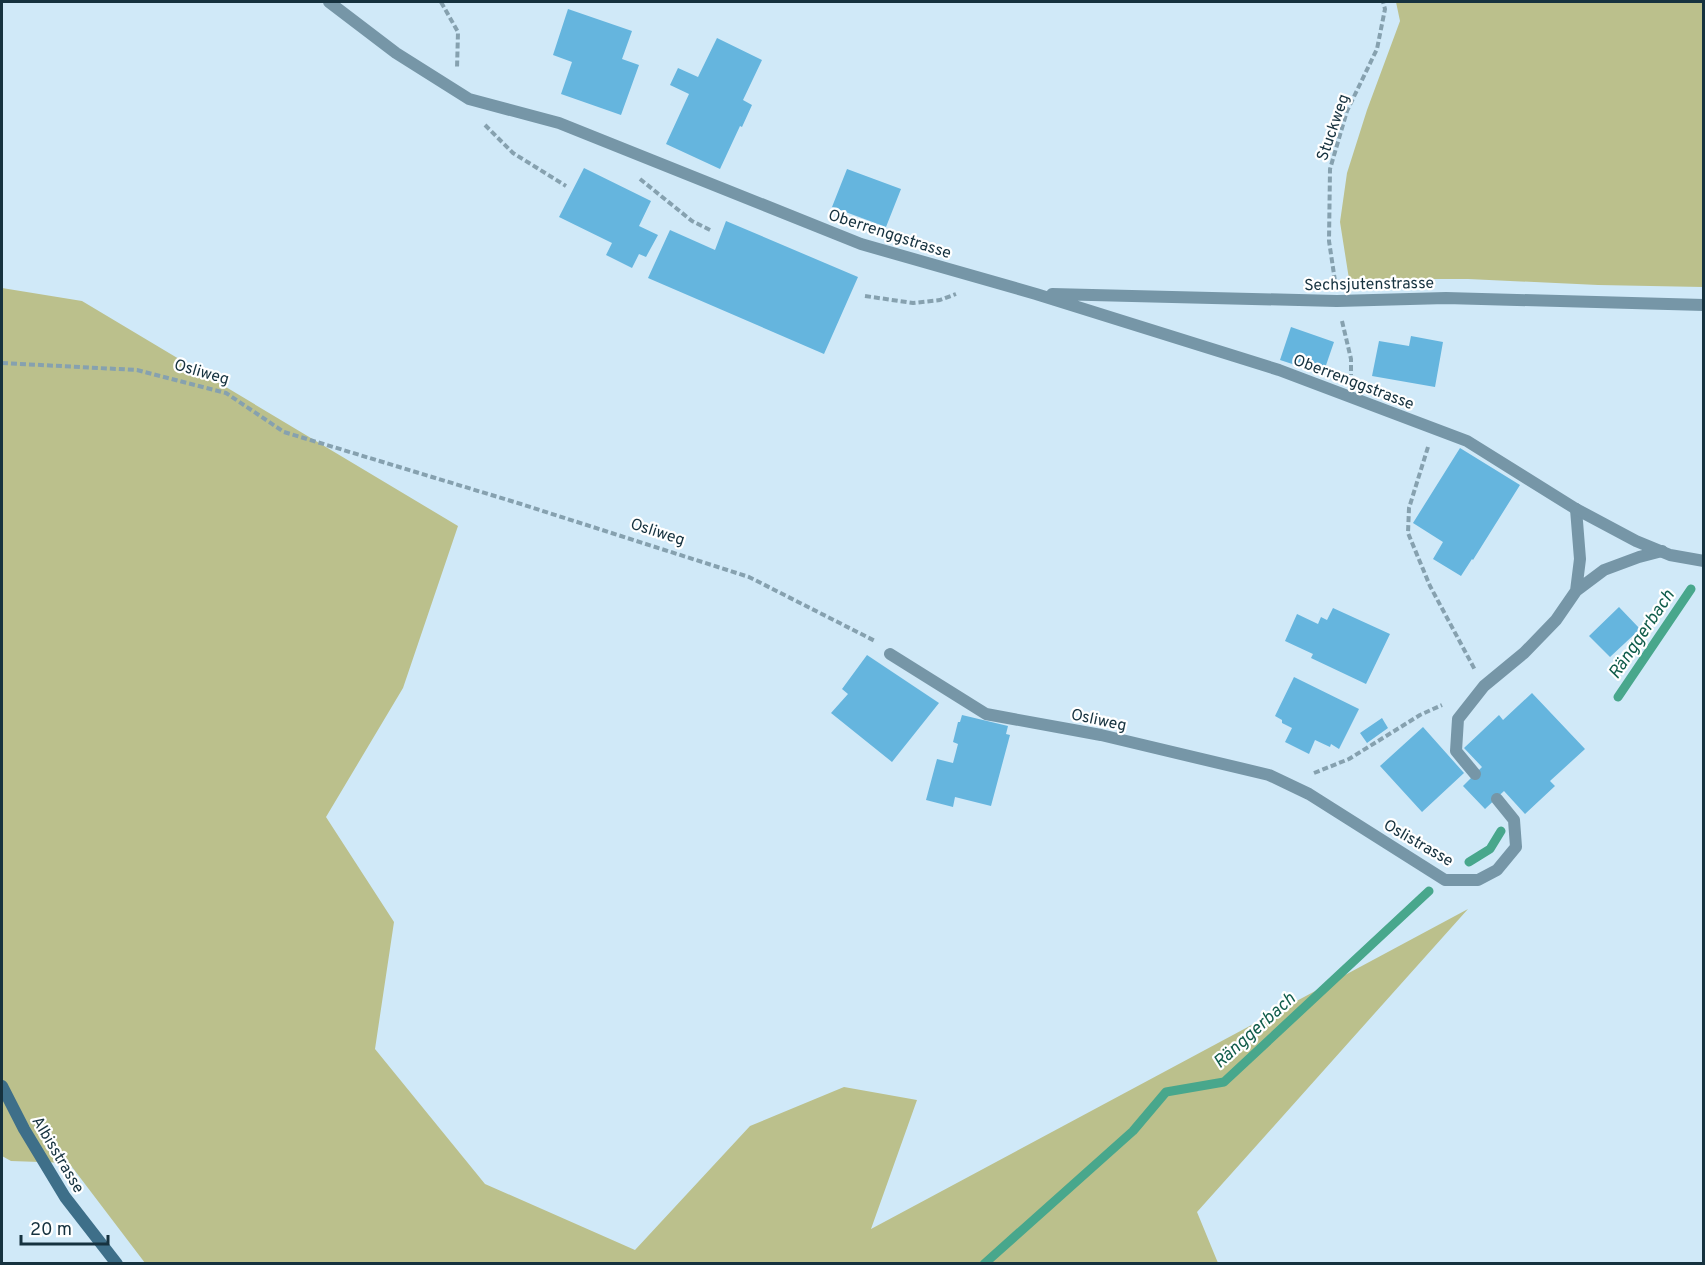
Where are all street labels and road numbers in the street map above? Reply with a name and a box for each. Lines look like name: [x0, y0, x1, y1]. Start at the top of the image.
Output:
street label: Stuckweg: [1313, 92, 1355, 164]
street label: Oberrenggstrasse: [825, 206, 953, 264]
street label: Sechsjutenstrasse: [1304, 274, 1434, 296]
street label: Oberrenggstrasse: [1290, 351, 1417, 415]
street label: Osliweg: [172, 356, 231, 390]
street label: Osliweg: [628, 515, 687, 551]
street label: Osliweg: [1069, 705, 1128, 737]
street label: Oslistrasse: [1379, 816, 1457, 872]
street label: Albisstrasse: [27, 1113, 88, 1197]

